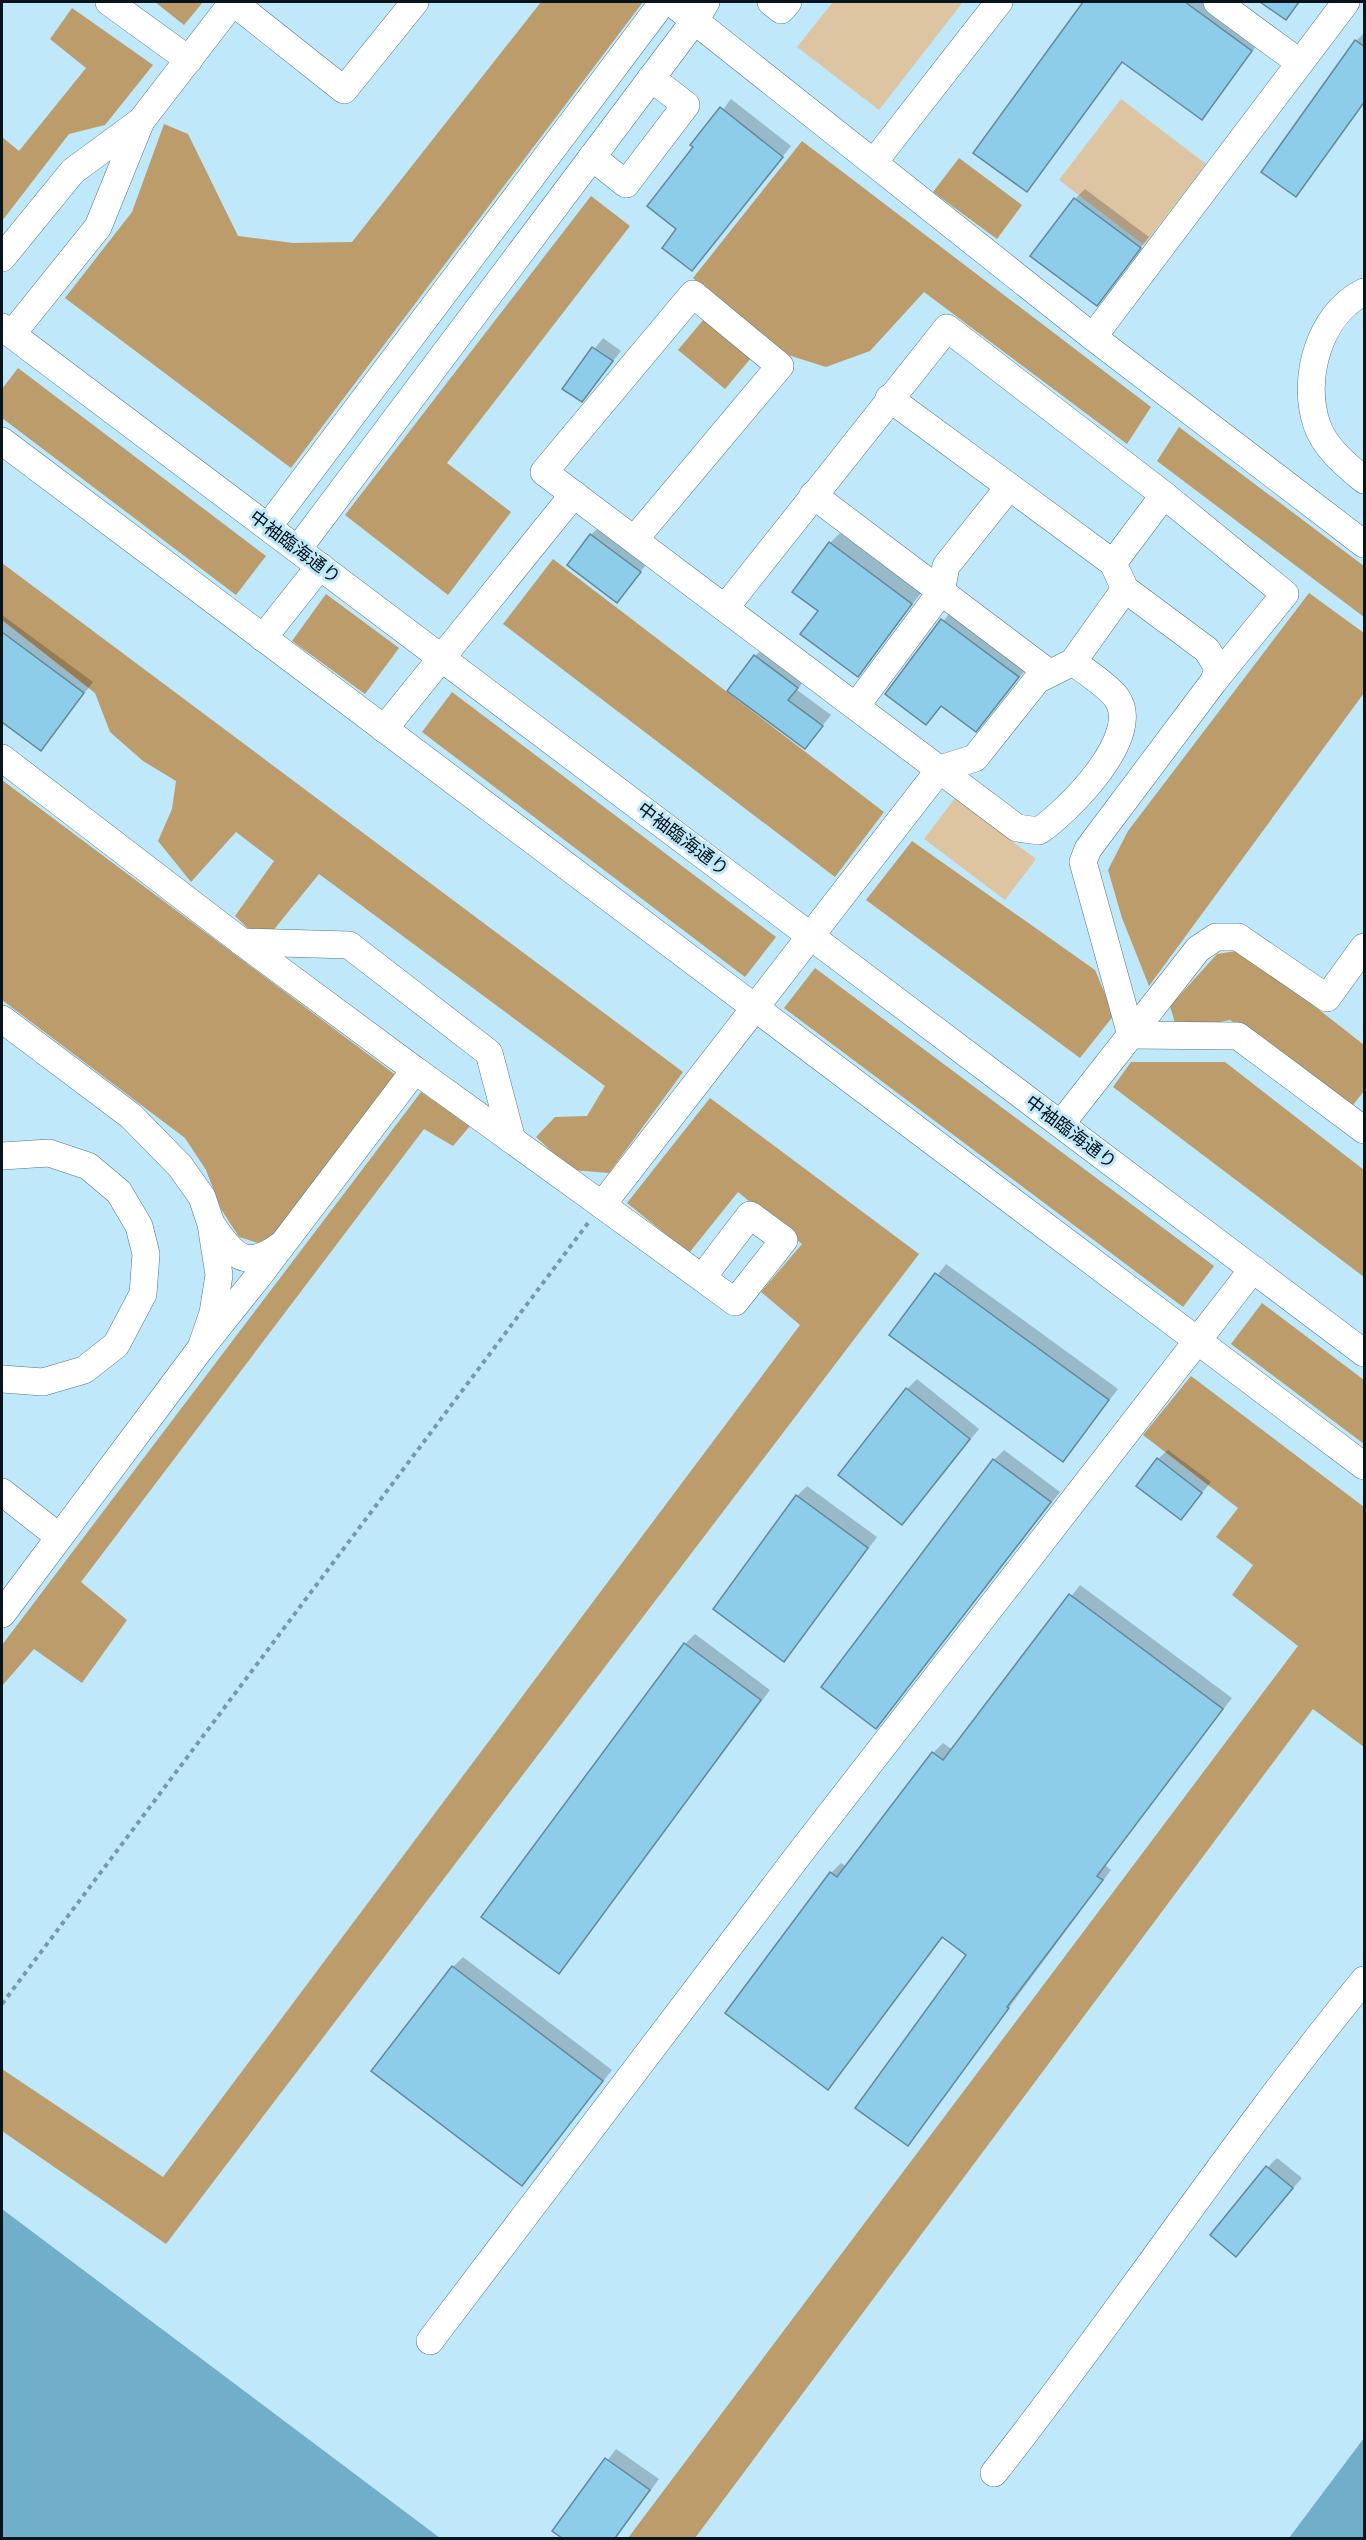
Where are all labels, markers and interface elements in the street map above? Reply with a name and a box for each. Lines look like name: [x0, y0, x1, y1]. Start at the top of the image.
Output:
street label: 中袖臨海通り: [245, 505, 345, 589]
street label: 中袖臨海通り: [633, 797, 733, 881]
street label: 中袖臨海通り: [1021, 1090, 1121, 1174]

